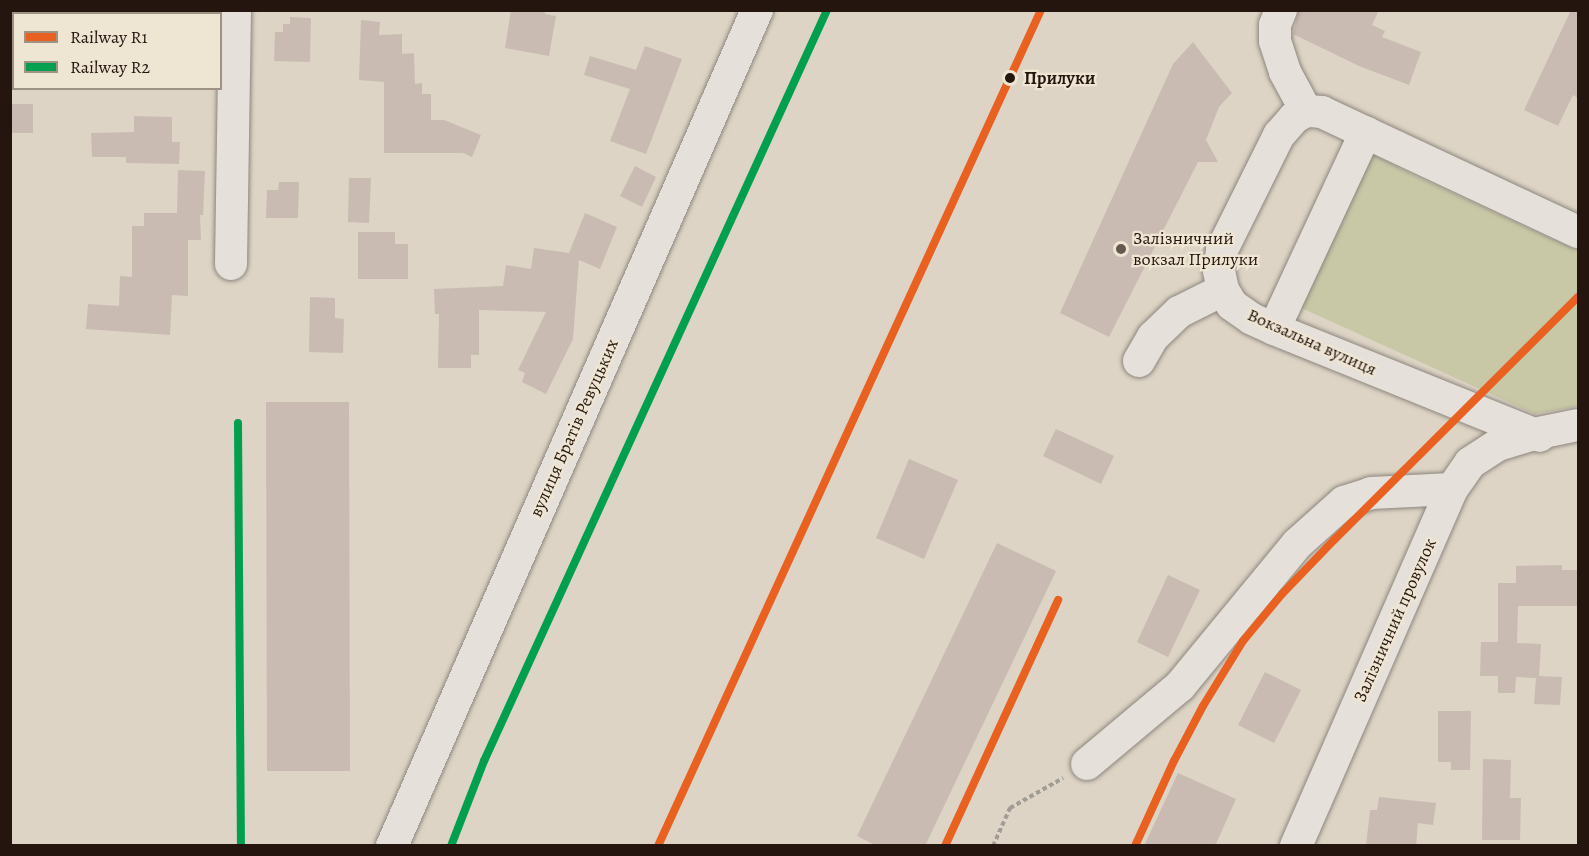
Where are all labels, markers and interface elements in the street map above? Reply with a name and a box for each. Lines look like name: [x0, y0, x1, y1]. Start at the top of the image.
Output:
legend: [12, 12, 222, 90]
text: Railway R1: [70, 25, 148, 49]
text: Railway R2: [70, 55, 150, 79]
place label: Прилуки: [1024, 67, 1095, 89]
marker: Прилуки: [1001, 69, 1019, 87]
place label: Залізничний вокзал Прилуки: [1133, 228, 1258, 270]
marker: Залізничний вокзал Прилуки: [1114, 242, 1128, 256]
street label: Вокзальна вулиця: [1244, 304, 1380, 380]
street label: вулиця Братів Ревуцьких: [525, 336, 623, 520]
street label: Залізничний провулок: [1349, 535, 1441, 705]

